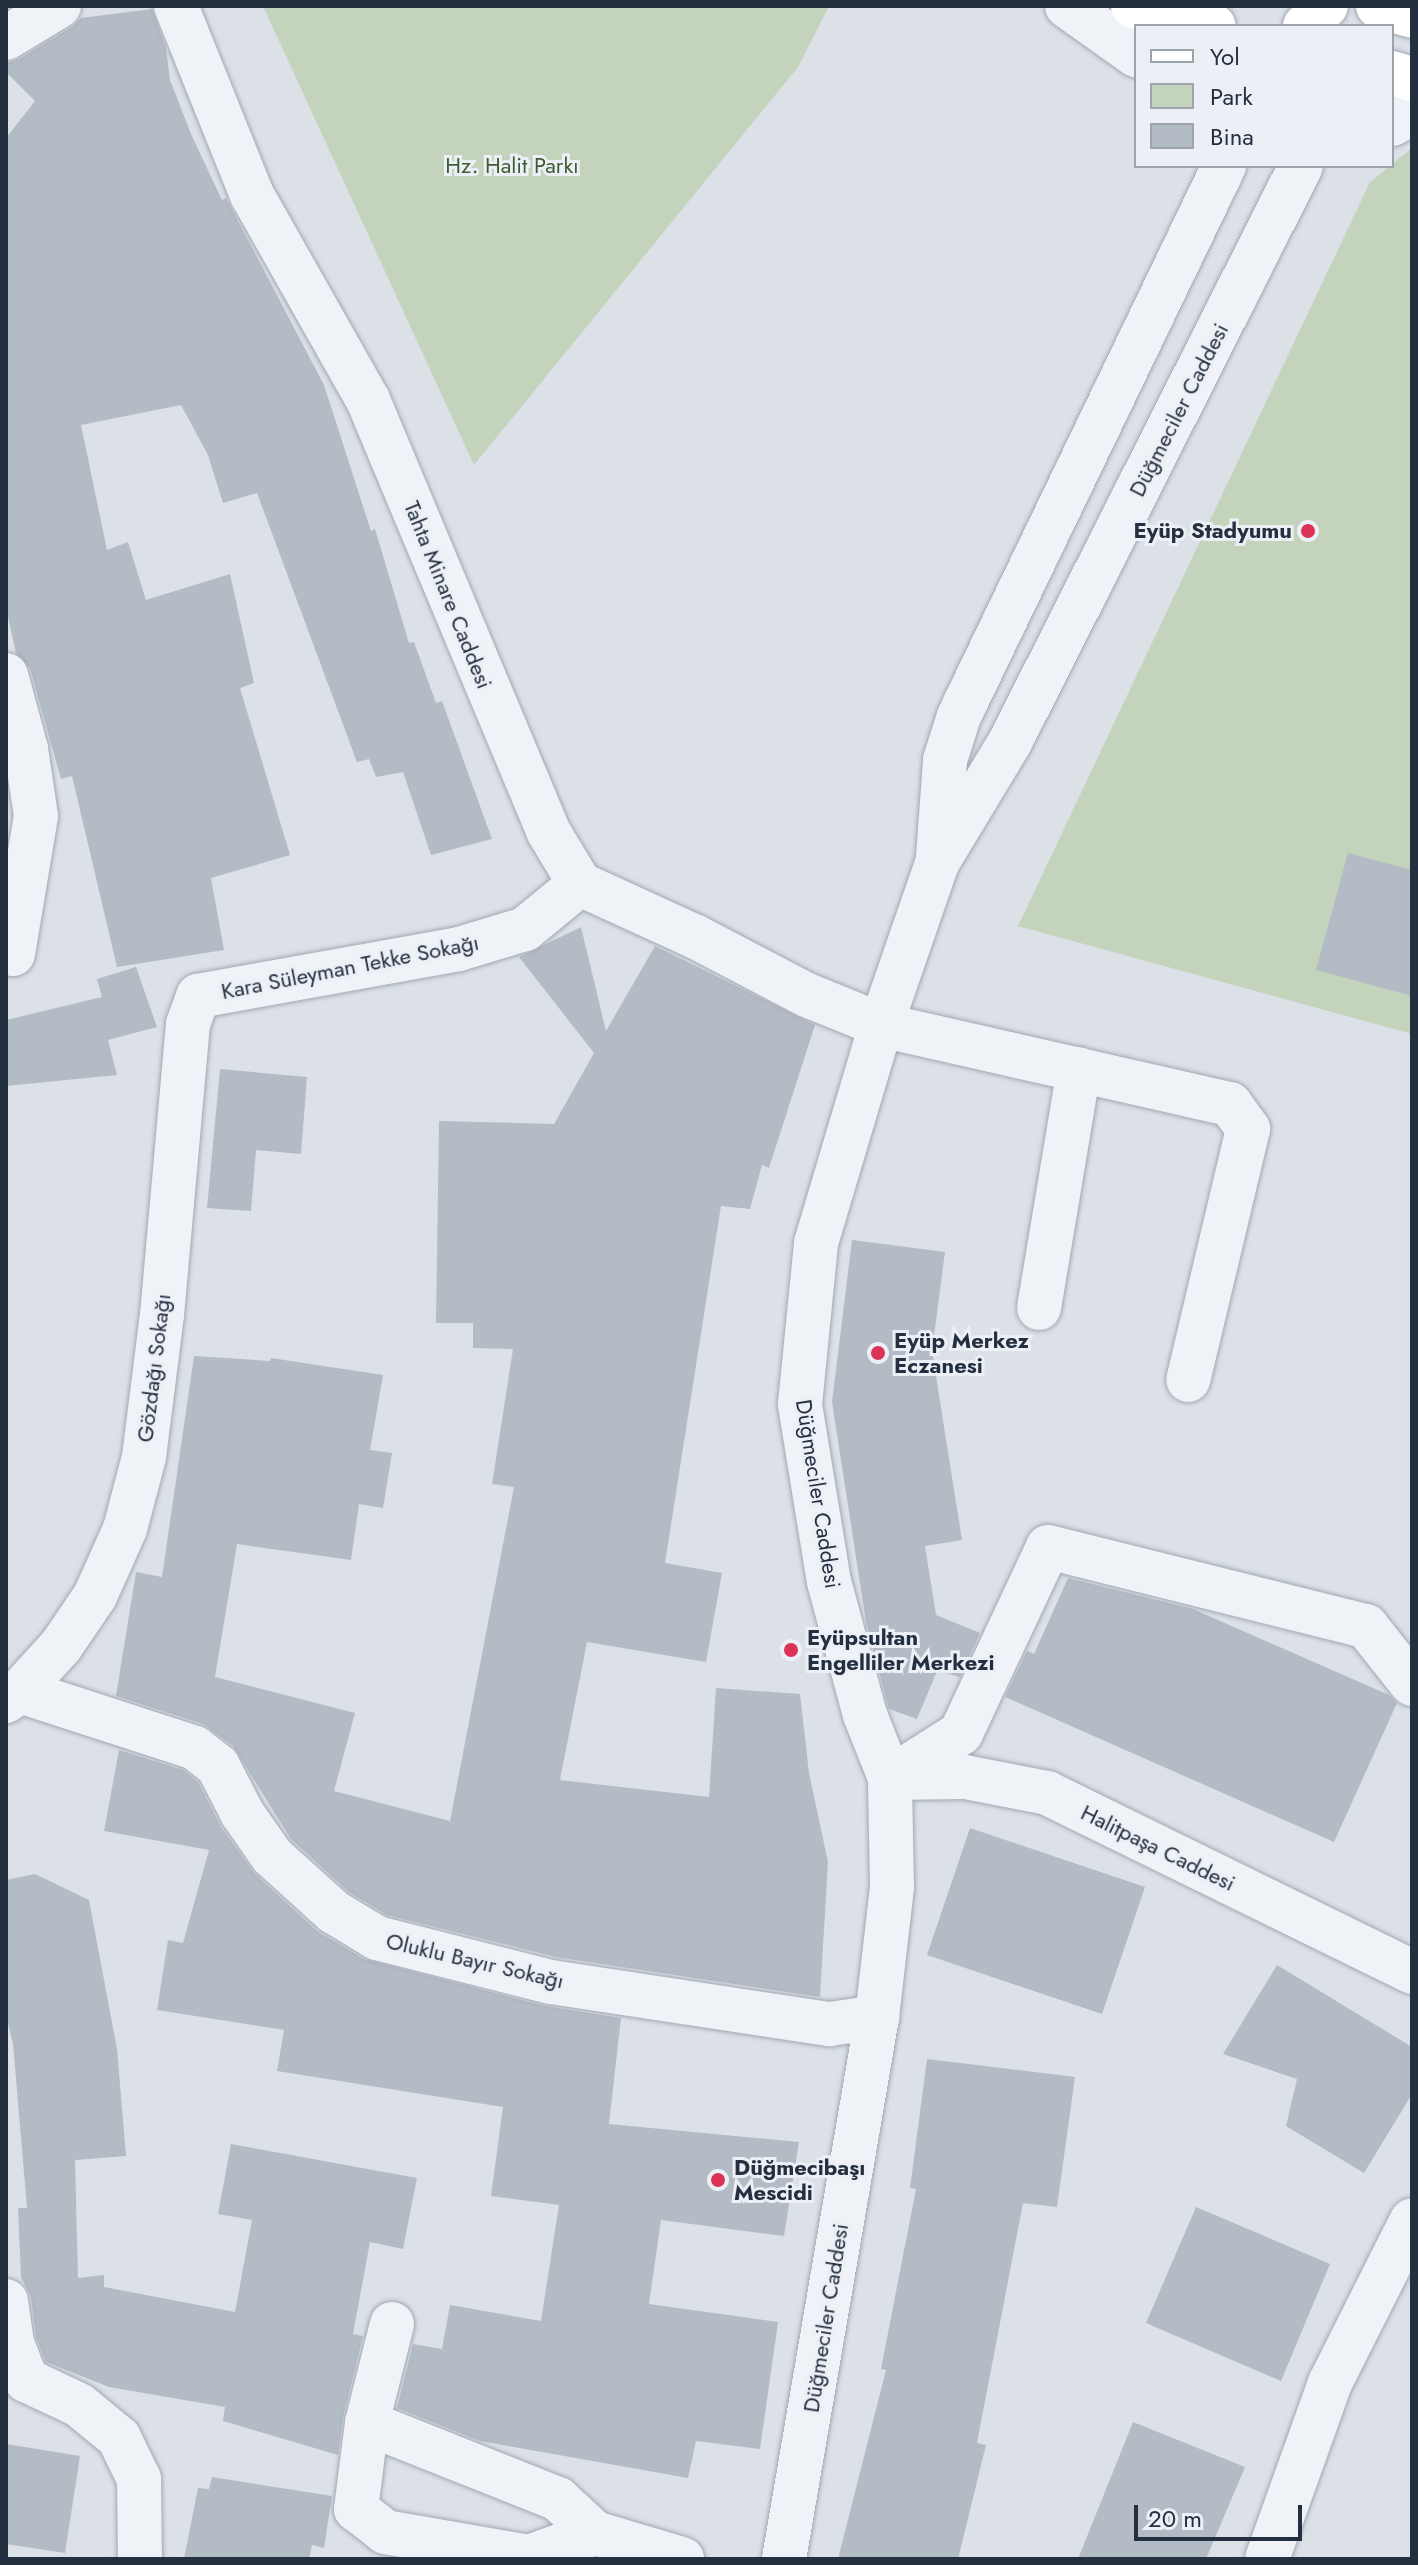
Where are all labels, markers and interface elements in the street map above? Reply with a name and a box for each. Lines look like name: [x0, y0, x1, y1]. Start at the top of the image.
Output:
legend: [1134, 24, 1394, 168]
text: Yol: [1210, 39, 1240, 74]
text: Park: [1210, 79, 1253, 114]
text: Bina: [1210, 119, 1254, 154]
park label: Hz. Halit Parkı: [445, 153, 579, 179]
street label: Düğmeciler Caddesi: [1124, 319, 1234, 501]
street label: Tahta Minare Caddesi: [398, 497, 498, 693]
place label: Eyüp Stadyumu: [1133, 518, 1292, 544]
marker: Eyüp Stadyumu: [1299, 522, 1317, 540]
street label: Kara Süleyman Tekke Sokağı: [219, 929, 481, 1005]
street label: Gözdağı Sokağı: [132, 1292, 176, 1444]
place label: Eyüp Merkez Eczanesi: [894, 1327, 1029, 1378]
marker: Eyüp Merkez Eczanesi: [869, 1344, 887, 1362]
street label: Düğmeciler Caddesi: [790, 1398, 846, 1590]
place label: Eyüpsultan Engelliler Merkezi: [807, 1624, 995, 1676]
marker: Eyüpsultan Engelliler Merkezi: [782, 1641, 800, 1659]
street label: Halitpaşa Caddesi: [1077, 1799, 1239, 1897]
street label: Oluklu Bayır Sokağı: [383, 1928, 567, 1994]
place label: Düğmecibaşı Mescidi: [734, 2154, 865, 2206]
marker: Düğmecibaşı Mescidi: [709, 2171, 727, 2189]
street label: Düğmeciler Caddesi: [798, 2222, 854, 2414]
scale bar: [1138, 2489, 1306, 2539]
text: 20 m: [1148, 2501, 1202, 2536]

